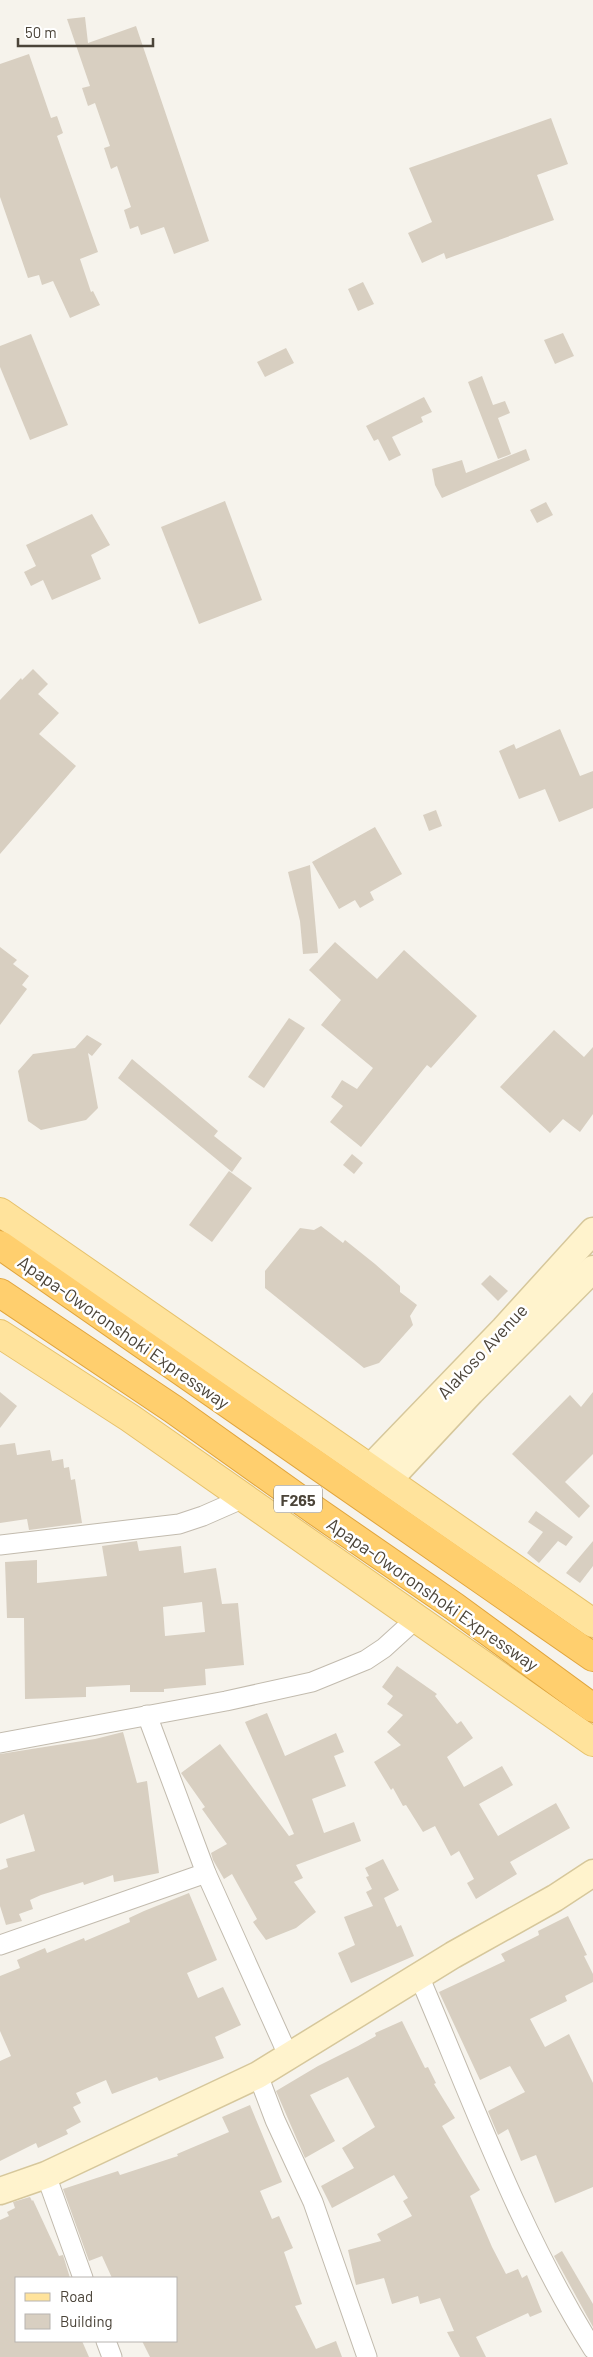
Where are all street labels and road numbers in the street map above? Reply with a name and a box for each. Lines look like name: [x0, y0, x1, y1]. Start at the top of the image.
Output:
street label: Apapa-Oworonshoki Expressway: [14, 1250, 234, 1414]
street label: Alakoso Avenue: [432, 1299, 532, 1403]
road number: F265: [274, 1486, 322, 1512]
street label: Apapa-Oworonshoki Expressway: [323, 1512, 543, 1676]

